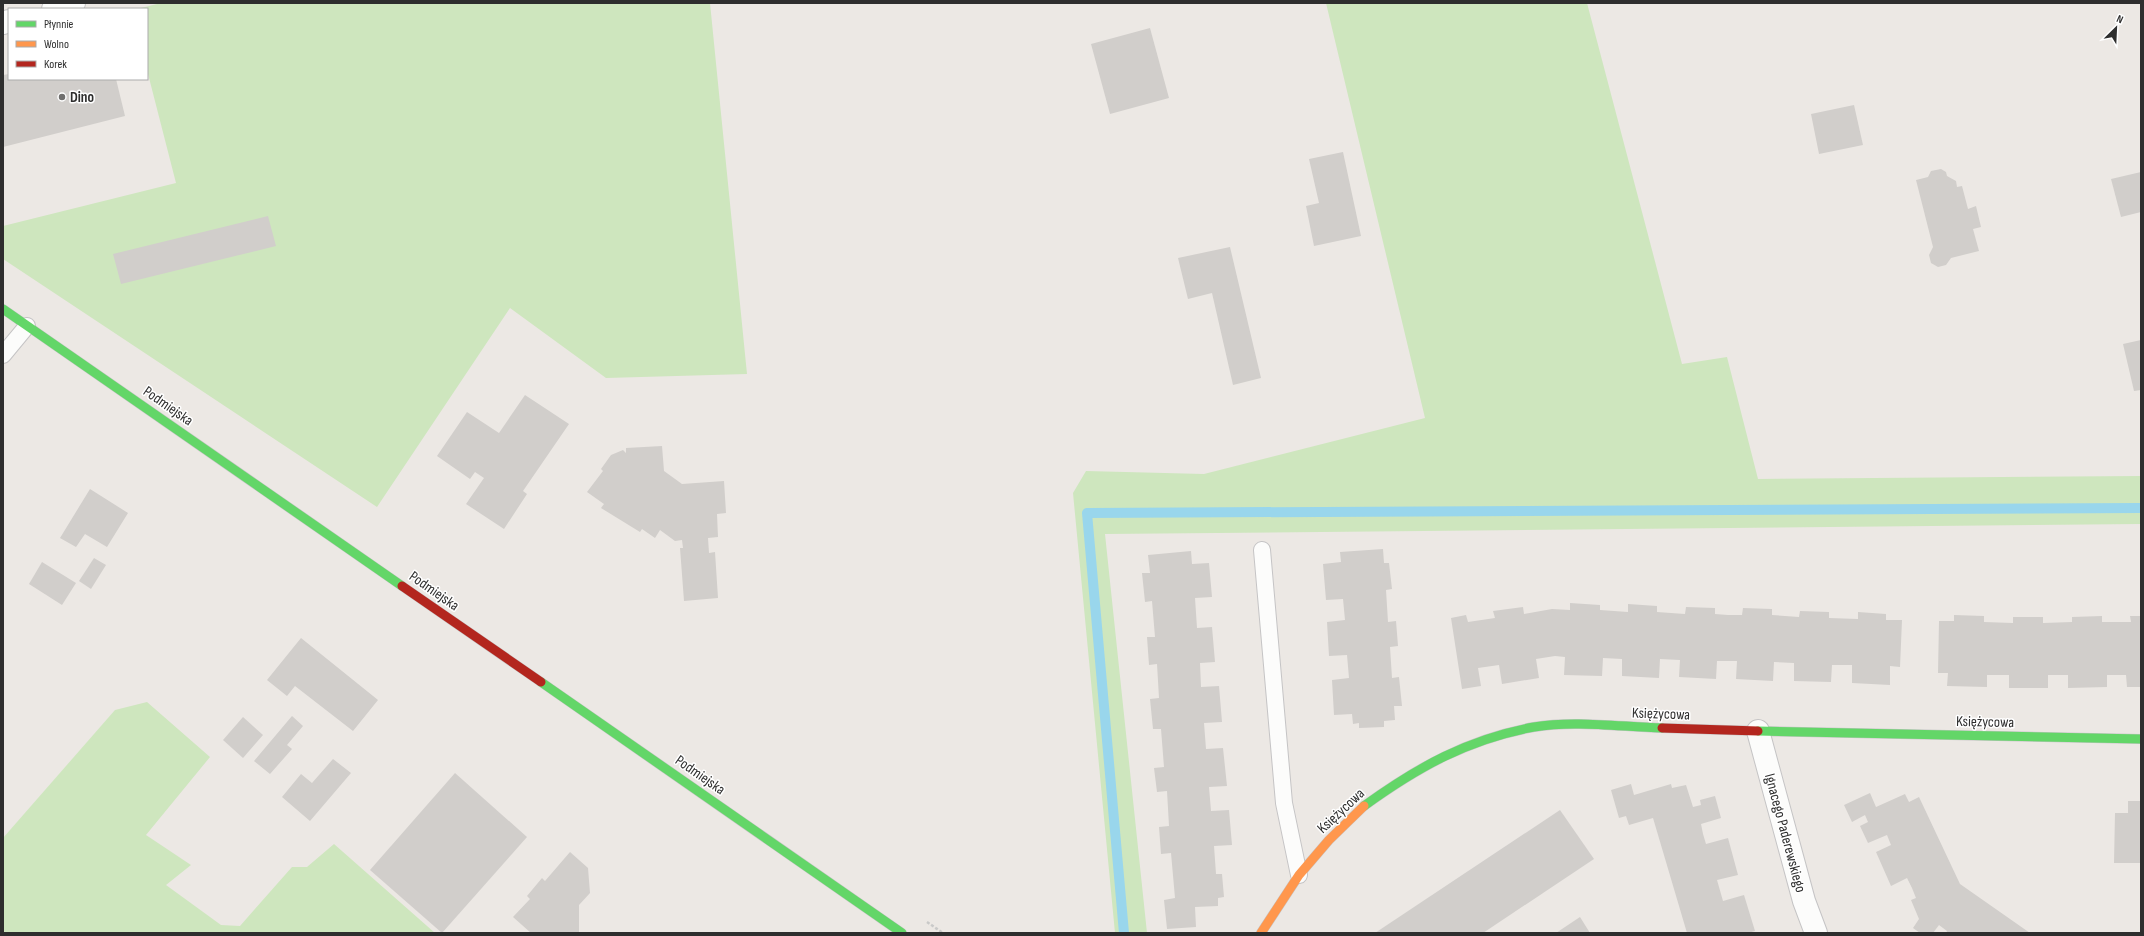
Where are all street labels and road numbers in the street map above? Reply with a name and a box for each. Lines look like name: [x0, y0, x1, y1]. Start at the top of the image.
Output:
street label: Podmiejska: [139, 382, 197, 430]
street label: Podmiejska: [405, 567, 463, 615]
street label: Księżycowa: [1632, 703, 1691, 725]
street label: Księżycowa: [1956, 712, 2014, 732]
street label: Podmiejska: [671, 751, 729, 799]
street label: Ignacego Paderewskiego: [1760, 771, 1810, 895]
street label: Księżycowa: [1313, 784, 1369, 838]

